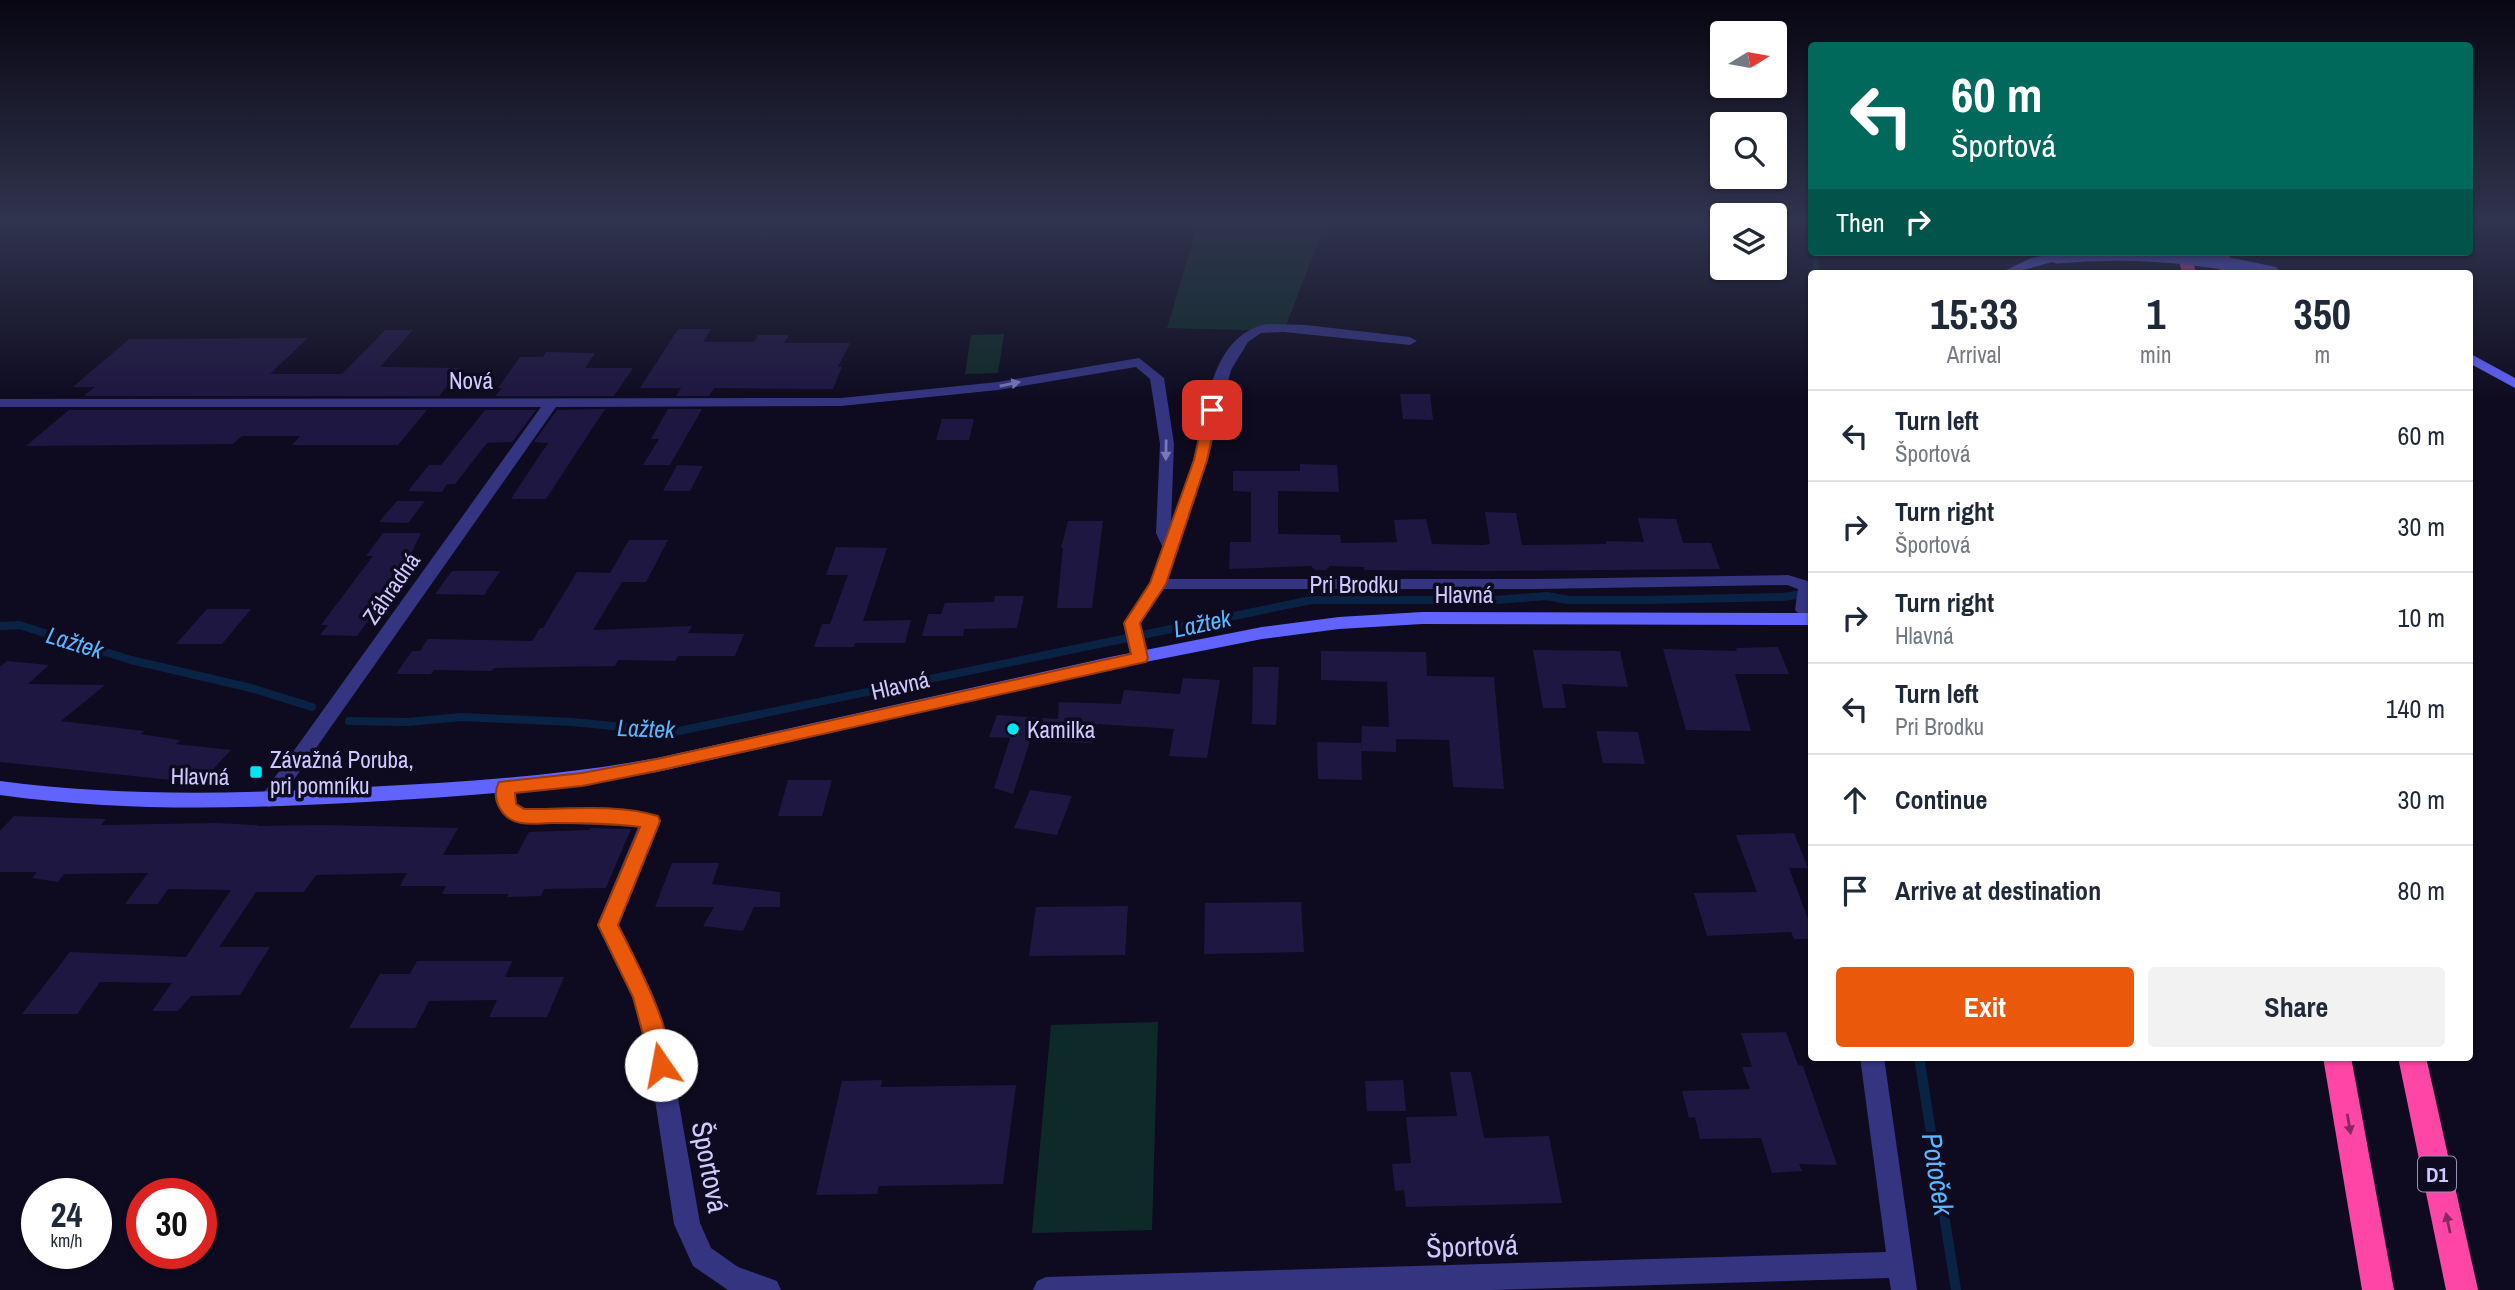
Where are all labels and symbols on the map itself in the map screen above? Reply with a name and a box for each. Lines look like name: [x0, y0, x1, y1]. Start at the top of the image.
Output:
north arrow: [1710, 21, 1787, 98]
street label: Nová: [449, 365, 494, 396]
one-way arrow: [999, 378, 1021, 389]
pin: [1182, 380, 1242, 440]
one-way arrow: [1160, 439, 1172, 461]
street label: Záhradná: [355, 546, 427, 630]
street label: Pri Brodku: [1309, 569, 1399, 600]
street label: Hlavná: [1435, 579, 1494, 610]
water label: Lažtek: [1170, 601, 1235, 645]
water label: Lažtek: [43, 618, 109, 666]
street label: Hlavná: [868, 663, 933, 707]
water label: Lažtek: [616, 711, 677, 745]
place label: Kamilka: [1027, 714, 1096, 745]
marker: Kamilka: [1005, 721, 1021, 737]
place label: Závažná Poruba, pri pomníku: [270, 744, 414, 801]
street label: Hlavná: [170, 760, 230, 792]
marker: Závažná Poruba, pri pomníku: [248, 764, 264, 780]
position arrow: [624, 1028, 698, 1102]
one-way arrow: [2344, 1113, 2355, 1135]
street label: Športová: [683, 1118, 737, 1216]
water label: Potoček: [1913, 1130, 1963, 1219]
road number: D1: [2418, 1156, 2456, 1192]
speed limit sign: 30: [126, 1178, 217, 1269]
one-way arrow: [2442, 1212, 2453, 1234]
street label: Športová: [1425, 1225, 1519, 1267]

